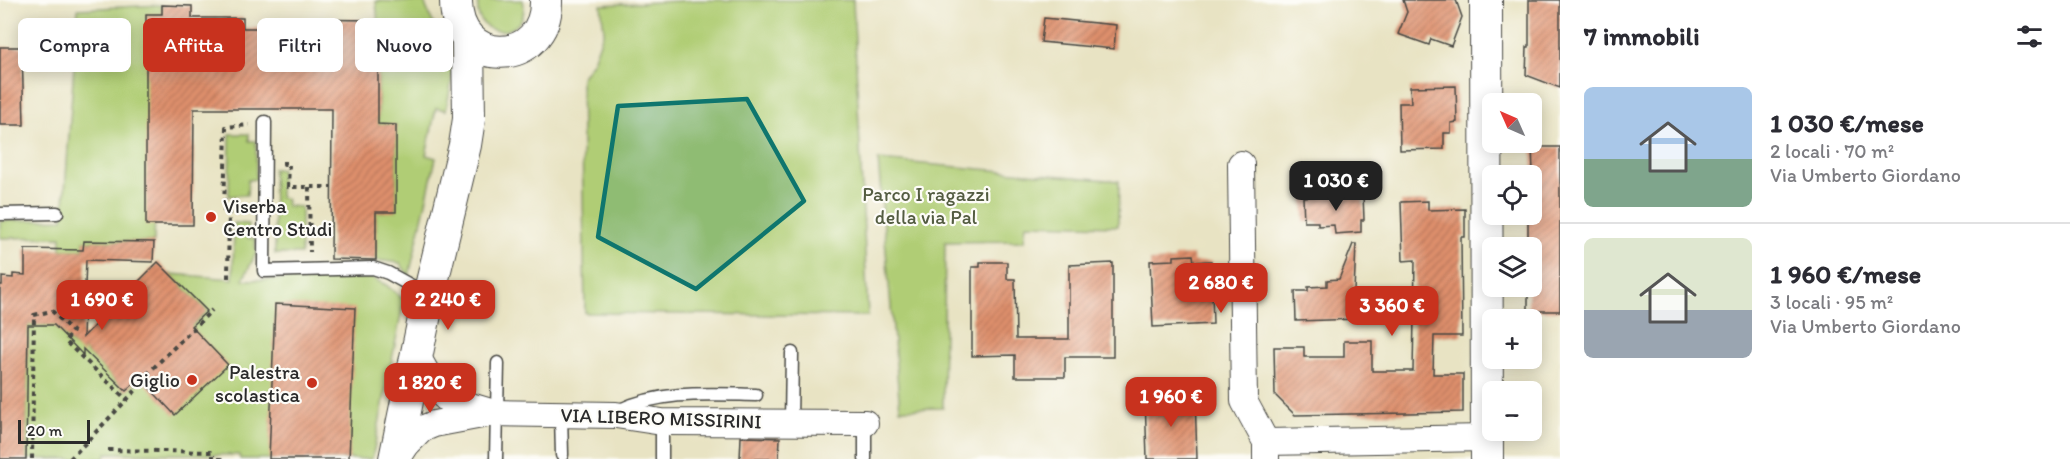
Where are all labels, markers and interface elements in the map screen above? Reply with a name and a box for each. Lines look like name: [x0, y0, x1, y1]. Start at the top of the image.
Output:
chip: Compra: [18, 18, 131, 72]
chip: Affitta: [143, 18, 245, 72]
chip: Filtri: [257, 18, 343, 72]
chip: Nuovo: [355, 18, 453, 72]
text: 7 immobili: [1584, 20, 1700, 52]
icon: filters: [2013, 20, 2046, 53]
north arrow: [1482, 93, 1542, 153]
map controls: [1482, 93, 1542, 441]
text: 1 030 €/mese: [1770, 107, 1924, 139]
icon: home: [1632, 111, 1704, 183]
text: 2 locali · 70 m²: [1770, 139, 1894, 163]
pin: 1 030 €: [1281, 161, 1391, 212]
text: Via Umberto Giordano: [1770, 163, 1961, 187]
button: locate: [1482, 165, 1542, 225]
text: 1 030 €: [1303, 168, 1369, 192]
park label: Parco I ragazzi della via Pal: [862, 182, 990, 229]
place label: Viserba Centro Studi: [223, 194, 332, 241]
marker: Viserba Centro Studi: [204, 210, 218, 224]
button: layers: [1482, 237, 1542, 297]
text: 1 960 €/mese: [1770, 258, 1921, 290]
icon: home: [1632, 262, 1704, 334]
pin: 2 680 €: [1166, 263, 1276, 314]
text: 2 680 €: [1189, 270, 1253, 294]
pin: 1 690 €: [47, 280, 157, 331]
pin: 2 240 €: [393, 280, 503, 331]
pin: 3 360 €: [1337, 286, 1447, 337]
text: 1 690 €: [70, 287, 134, 311]
text: 2 240 €: [415, 287, 481, 311]
text: 3 locali · 95 m²: [1770, 290, 1893, 314]
text: 3 360 €: [1359, 293, 1425, 317]
button: +: [1482, 309, 1542, 369]
text: Via Umberto Giordano: [1770, 314, 1961, 338]
place label: Palestra scolastica: [215, 360, 301, 407]
pin: 1 820 €: [375, 363, 485, 414]
place label: Giglio: [130, 368, 180, 392]
text: 1 820 €: [398, 370, 462, 394]
marker: Giglio: [185, 373, 199, 387]
marker: Palestra scolastica: [305, 376, 319, 390]
pin: 1 960 €: [1116, 377, 1226, 428]
button: −: [1482, 381, 1542, 441]
text: 1 960 €: [1139, 384, 1203, 408]
street label: VIA LIBERO MISSIRINI: [560, 402, 762, 434]
scale bar: [18, 417, 90, 444]
text: 20 m: [27, 421, 62, 440]

